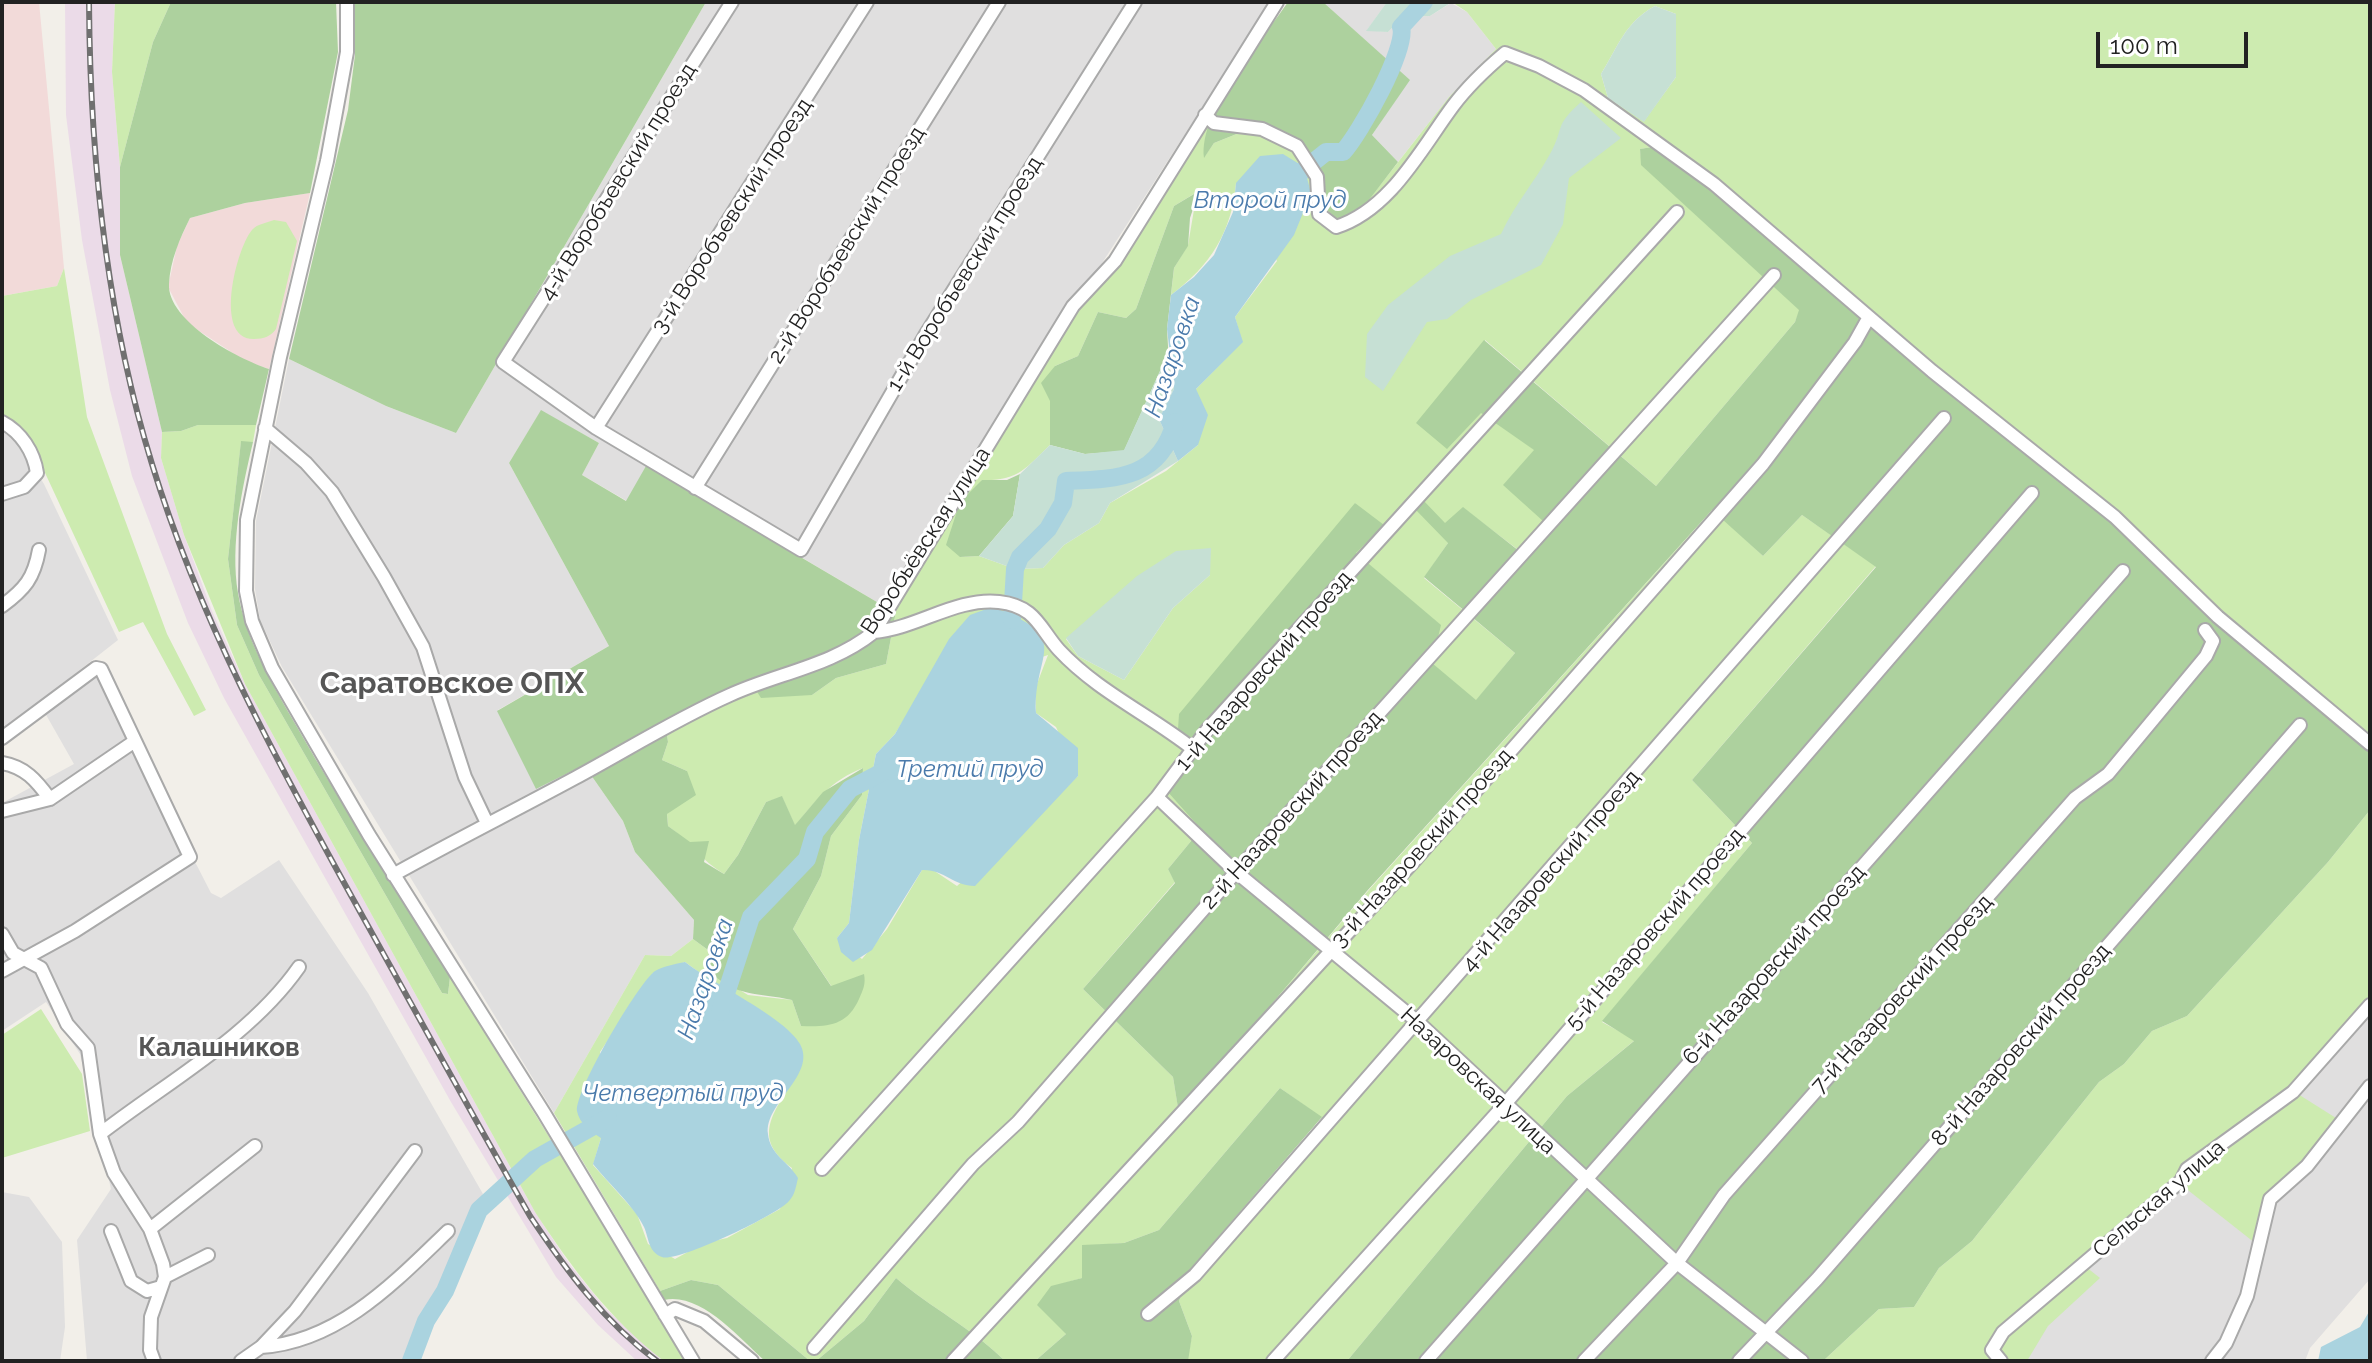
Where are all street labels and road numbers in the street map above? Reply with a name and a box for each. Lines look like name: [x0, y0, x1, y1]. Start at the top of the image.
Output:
street label: 4-й Воробъевский проезд: [534, 58, 702, 306]
street label: 3-й Воробъевский проезд: [646, 94, 818, 338]
street label: 2-й Воробъевский проезд: [763, 122, 931, 368]
street label: 1-й Воробъевский проезд: [882, 152, 1048, 396]
street label: Воробьёвская улица: [856, 442, 996, 640]
street label: 1-й Назаровский проезд: [1170, 566, 1358, 776]
street label: 2-й Назаровский проезд: [1196, 705, 1388, 915]
street label: 3-й Назаровский проезд: [1326, 743, 1518, 953]
street label: 4-й Назаровский проезд: [1456, 765, 1646, 977]
street label: 5-й Назаровский проезд: [1560, 823, 1750, 1035]
street label: 6-й Назаровский проезд: [1677, 860, 1871, 1070]
street label: 7-й Назаровский проезд: [1806, 889, 1998, 1099]
street label: 8-й Назаровский проезд: [1926, 938, 2116, 1152]
street label: Назаровская улица: [1395, 1002, 1561, 1160]
street label: Сельская улица: [2088, 1135, 2230, 1263]

